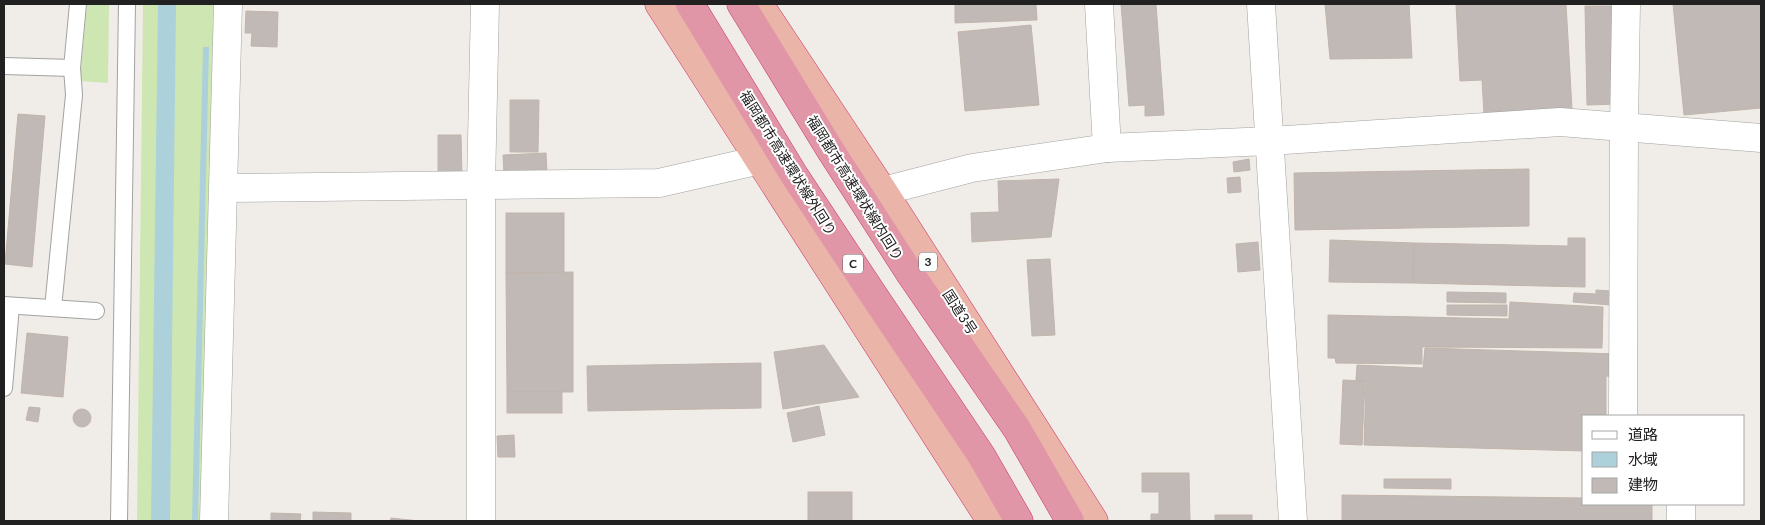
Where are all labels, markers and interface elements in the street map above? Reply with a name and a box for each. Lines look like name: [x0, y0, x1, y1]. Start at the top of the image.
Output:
street label: 福岡都市高速環状線外回り: [737, 87, 840, 238]
street label: 福岡都市高速環状線内回り: [804, 112, 907, 263]
road number: 3: [919, 252, 937, 272]
road number: C: [843, 254, 863, 274]
street label: 国道3号: [940, 286, 981, 337]
legend: [1582, 415, 1745, 505]
text: 道路: [1628, 425, 1658, 443]
text: 水域: [1628, 450, 1658, 468]
text: 建物: [1628, 475, 1658, 493]

